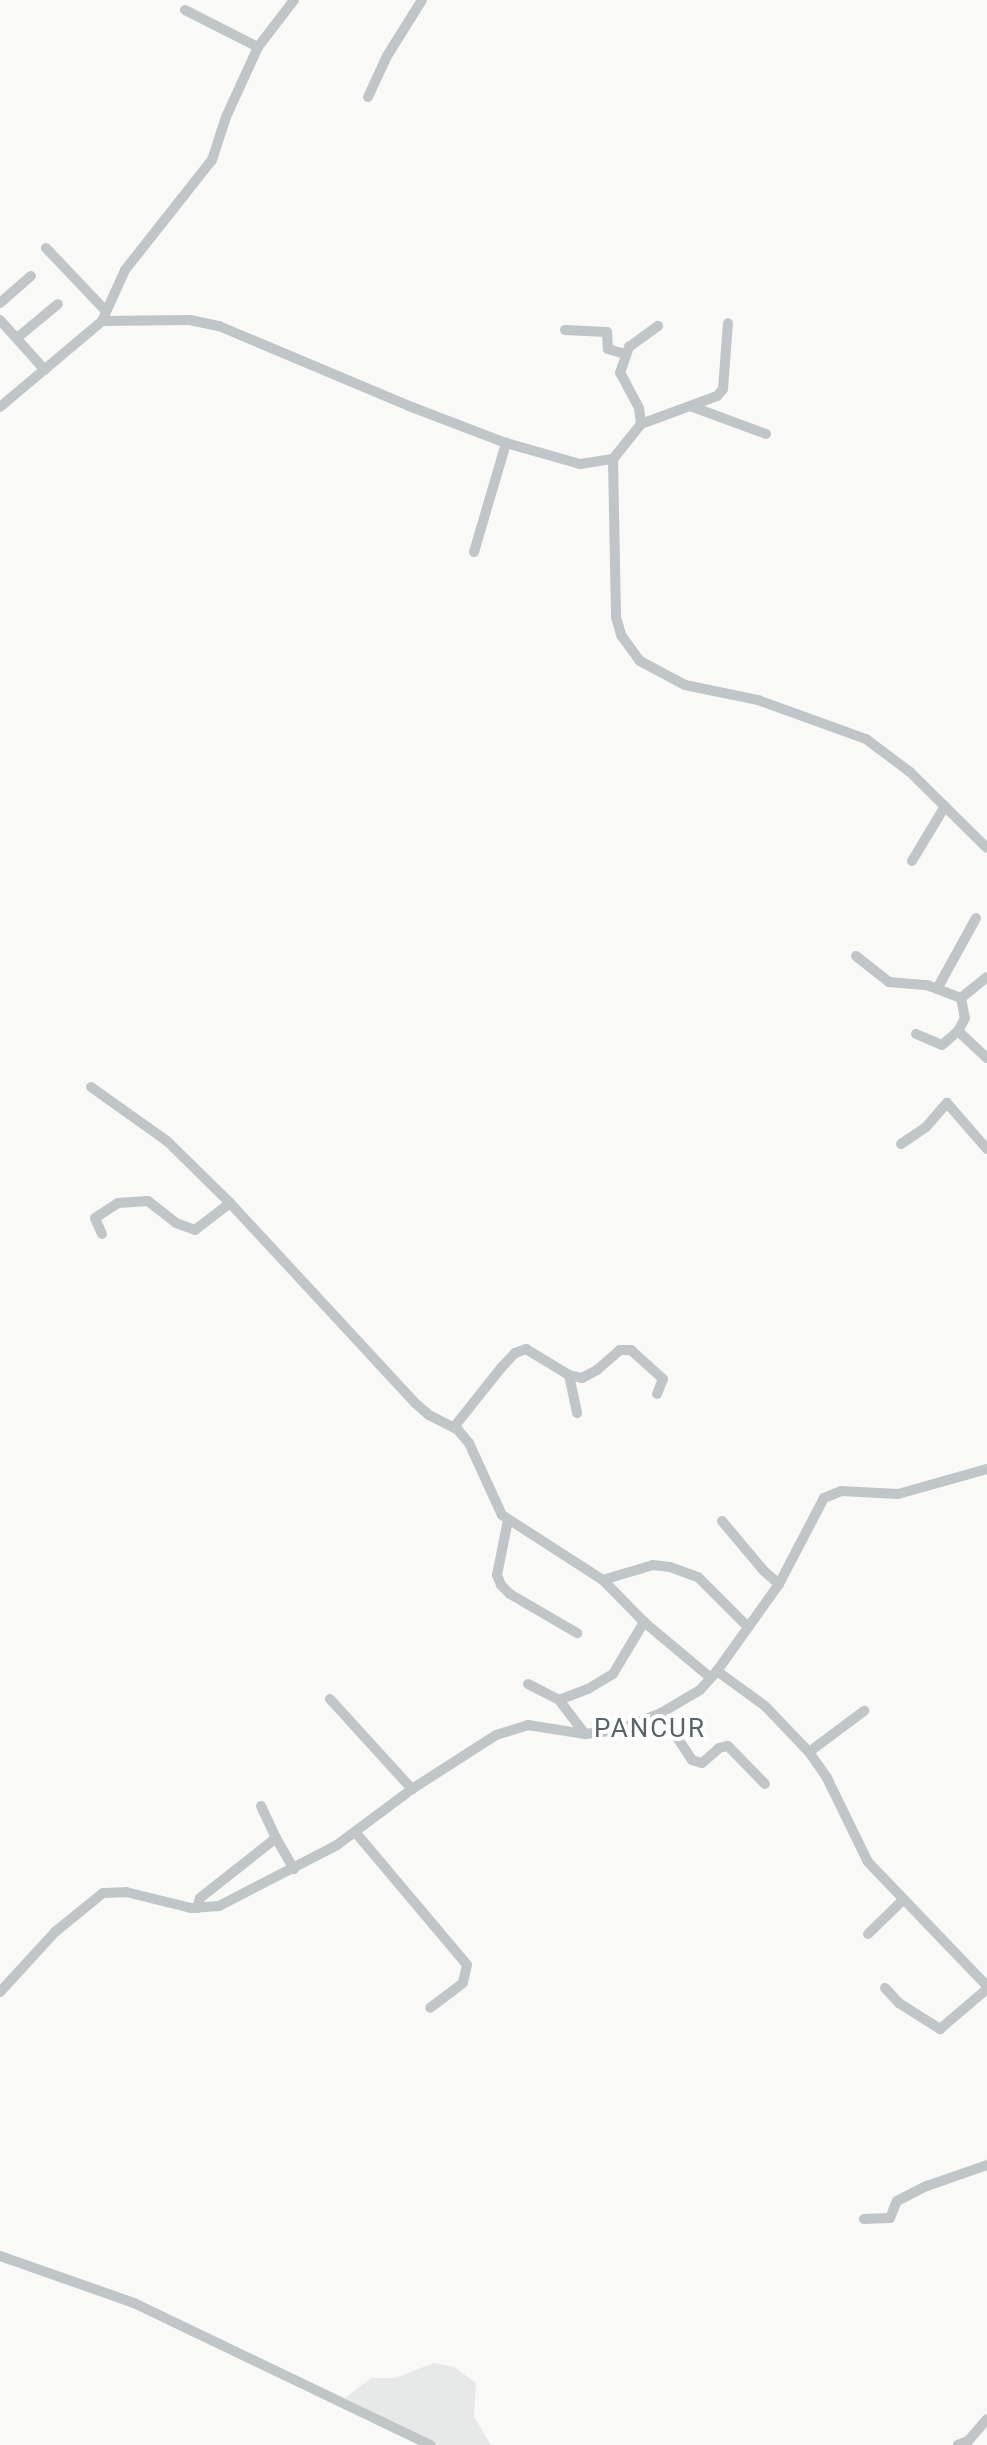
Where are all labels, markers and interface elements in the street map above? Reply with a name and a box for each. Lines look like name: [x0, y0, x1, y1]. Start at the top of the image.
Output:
district label: PANCUR: [594, 1713, 706, 1745]

